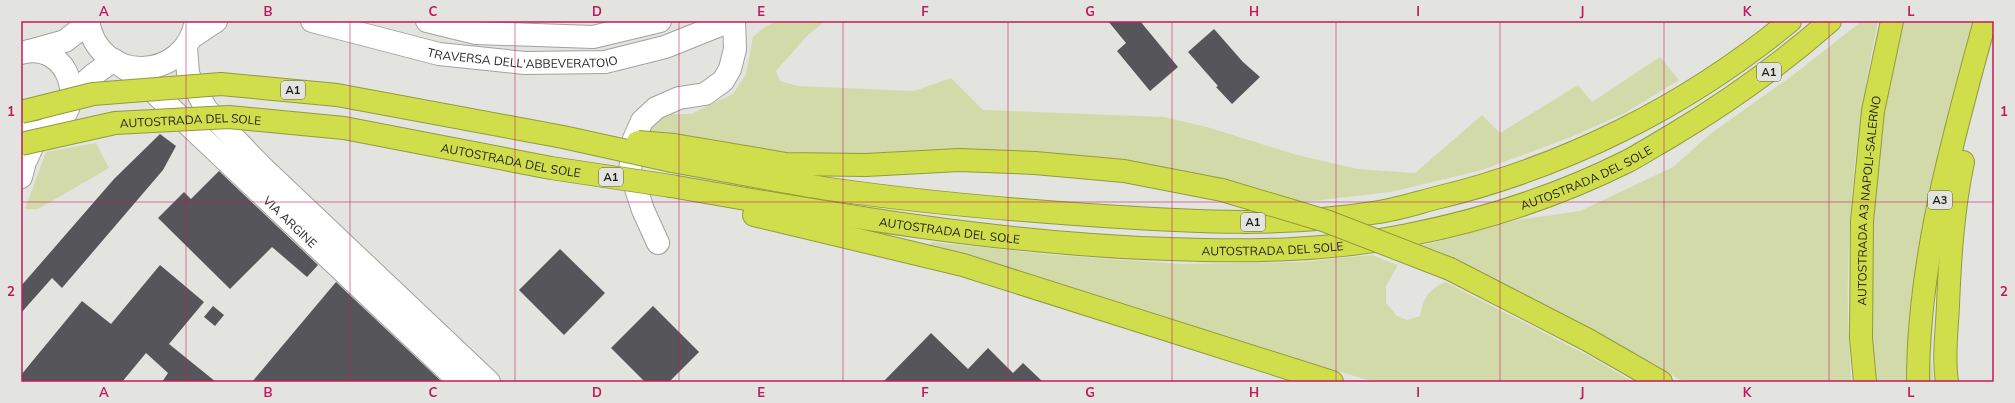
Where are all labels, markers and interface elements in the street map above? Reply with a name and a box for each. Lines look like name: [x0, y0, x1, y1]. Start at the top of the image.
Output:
text: A: [99, 3, 109, 19]
text: B: [264, 3, 273, 19]
text: C: [429, 3, 438, 19]
text: D: [592, 3, 602, 19]
text: E: [757, 3, 765, 19]
text: F: [921, 3, 929, 19]
text: G: [1085, 3, 1095, 19]
text: H: [1249, 3, 1259, 19]
text: I: [1416, 3, 1420, 19]
text: J: [1580, 3, 1584, 19]
text: K: [1743, 3, 1753, 19]
text: L: [1907, 3, 1915, 19]
street label: TRAVERSA DELL'ABBEVERATOIO: [426, 44, 619, 71]
road number: A1: [1757, 63, 1781, 81]
road number: A1: [281, 81, 305, 99]
street label: AUTOSTRADA A3 NAPOLI-SALERNO: [1854, 94, 1884, 306]
text: 1: [7, 103, 15, 119]
text: 1: [2000, 103, 2008, 119]
street label: AUTOSTRADA DEL SOLE: [119, 109, 262, 130]
street label: AUTOSTRADA DEL SOLE: [440, 139, 582, 180]
street label: AUTOSTRADA DEL SOLE: [1518, 142, 1654, 212]
road number: A1: [599, 168, 623, 186]
road number: A3: [1928, 191, 1952, 209]
street label: VIA ARGINE: [260, 192, 320, 250]
street label: AUTOSTRADA DEL SOLE: [878, 213, 1021, 246]
road number: A1: [1241, 213, 1265, 231]
street label: AUTOSTRADA DEL SOLE: [1201, 238, 1344, 258]
text: 2: [7, 283, 15, 299]
text: 2: [2000, 283, 2008, 299]
text: A: [99, 384, 109, 400]
text: B: [264, 384, 273, 400]
text: C: [429, 384, 438, 400]
text: D: [592, 384, 602, 400]
text: E: [757, 384, 765, 400]
text: F: [921, 384, 929, 400]
text: G: [1085, 384, 1095, 400]
text: H: [1249, 384, 1259, 400]
text: I: [1416, 384, 1420, 400]
text: J: [1580, 384, 1584, 400]
text: K: [1743, 384, 1753, 400]
text: L: [1907, 384, 1915, 400]

